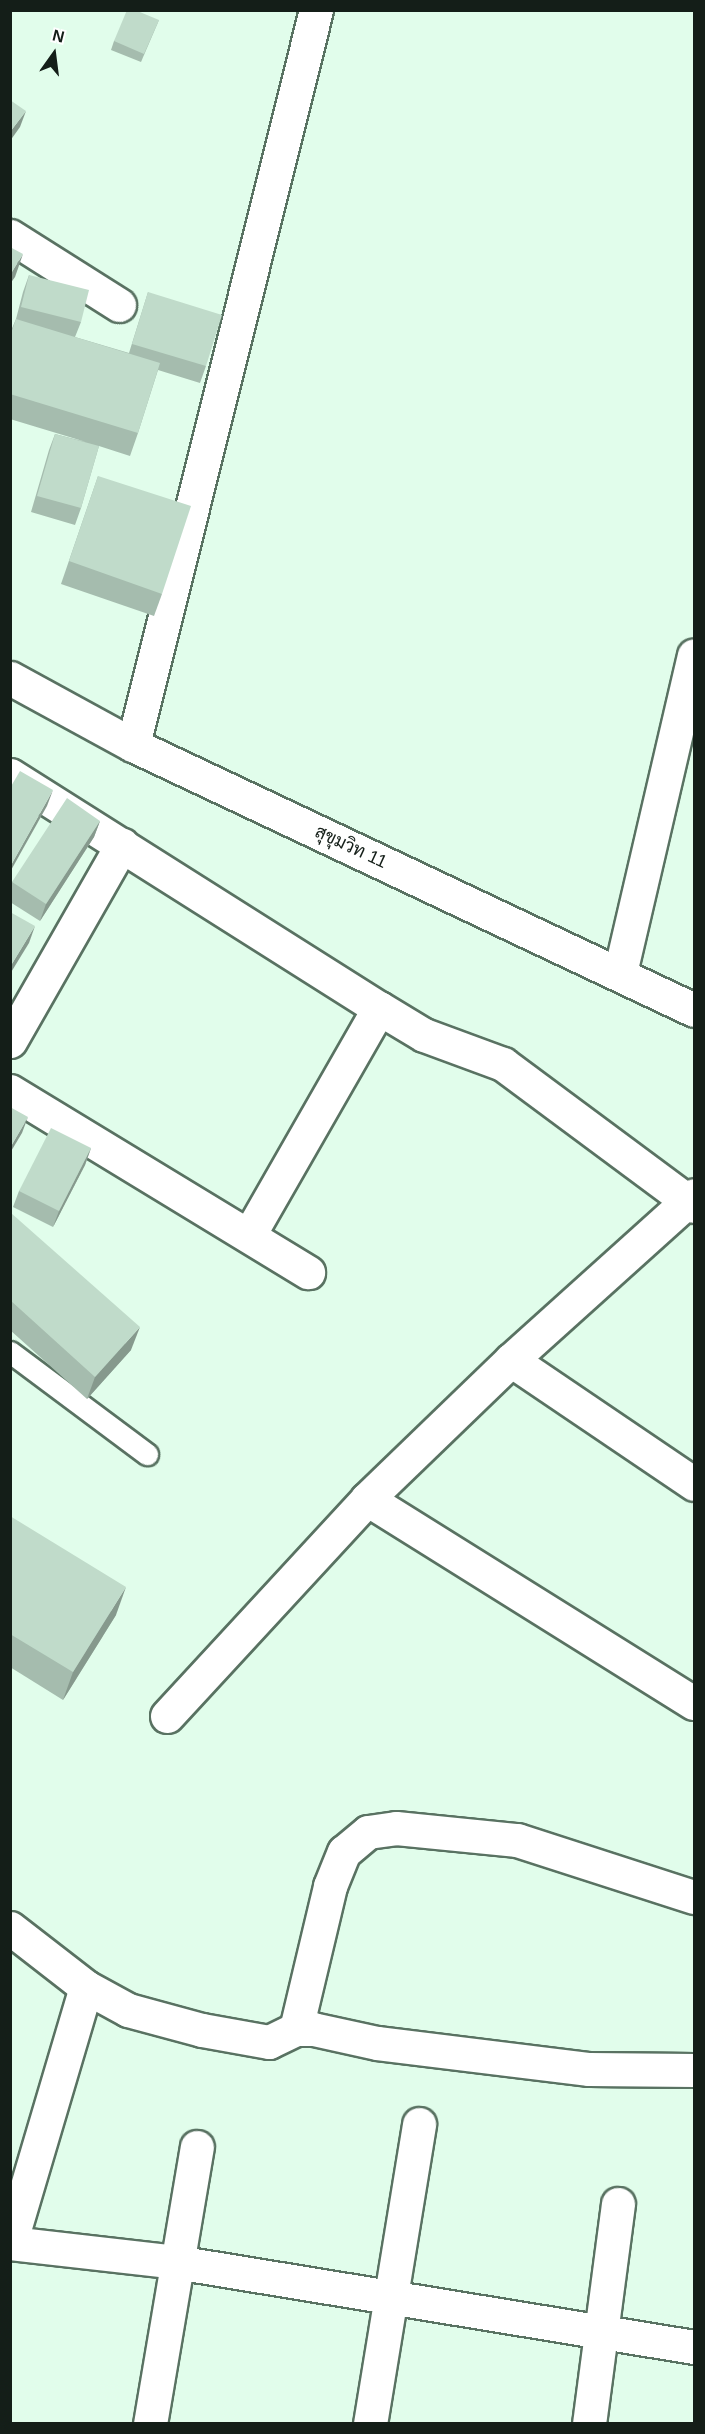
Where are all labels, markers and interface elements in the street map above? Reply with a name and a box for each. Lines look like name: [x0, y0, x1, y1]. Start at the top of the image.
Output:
north arrow: [24, 24, 84, 84]
text: N: [51, 26, 66, 46]
street label: สุขุมวิท 11: [312, 821, 390, 873]

